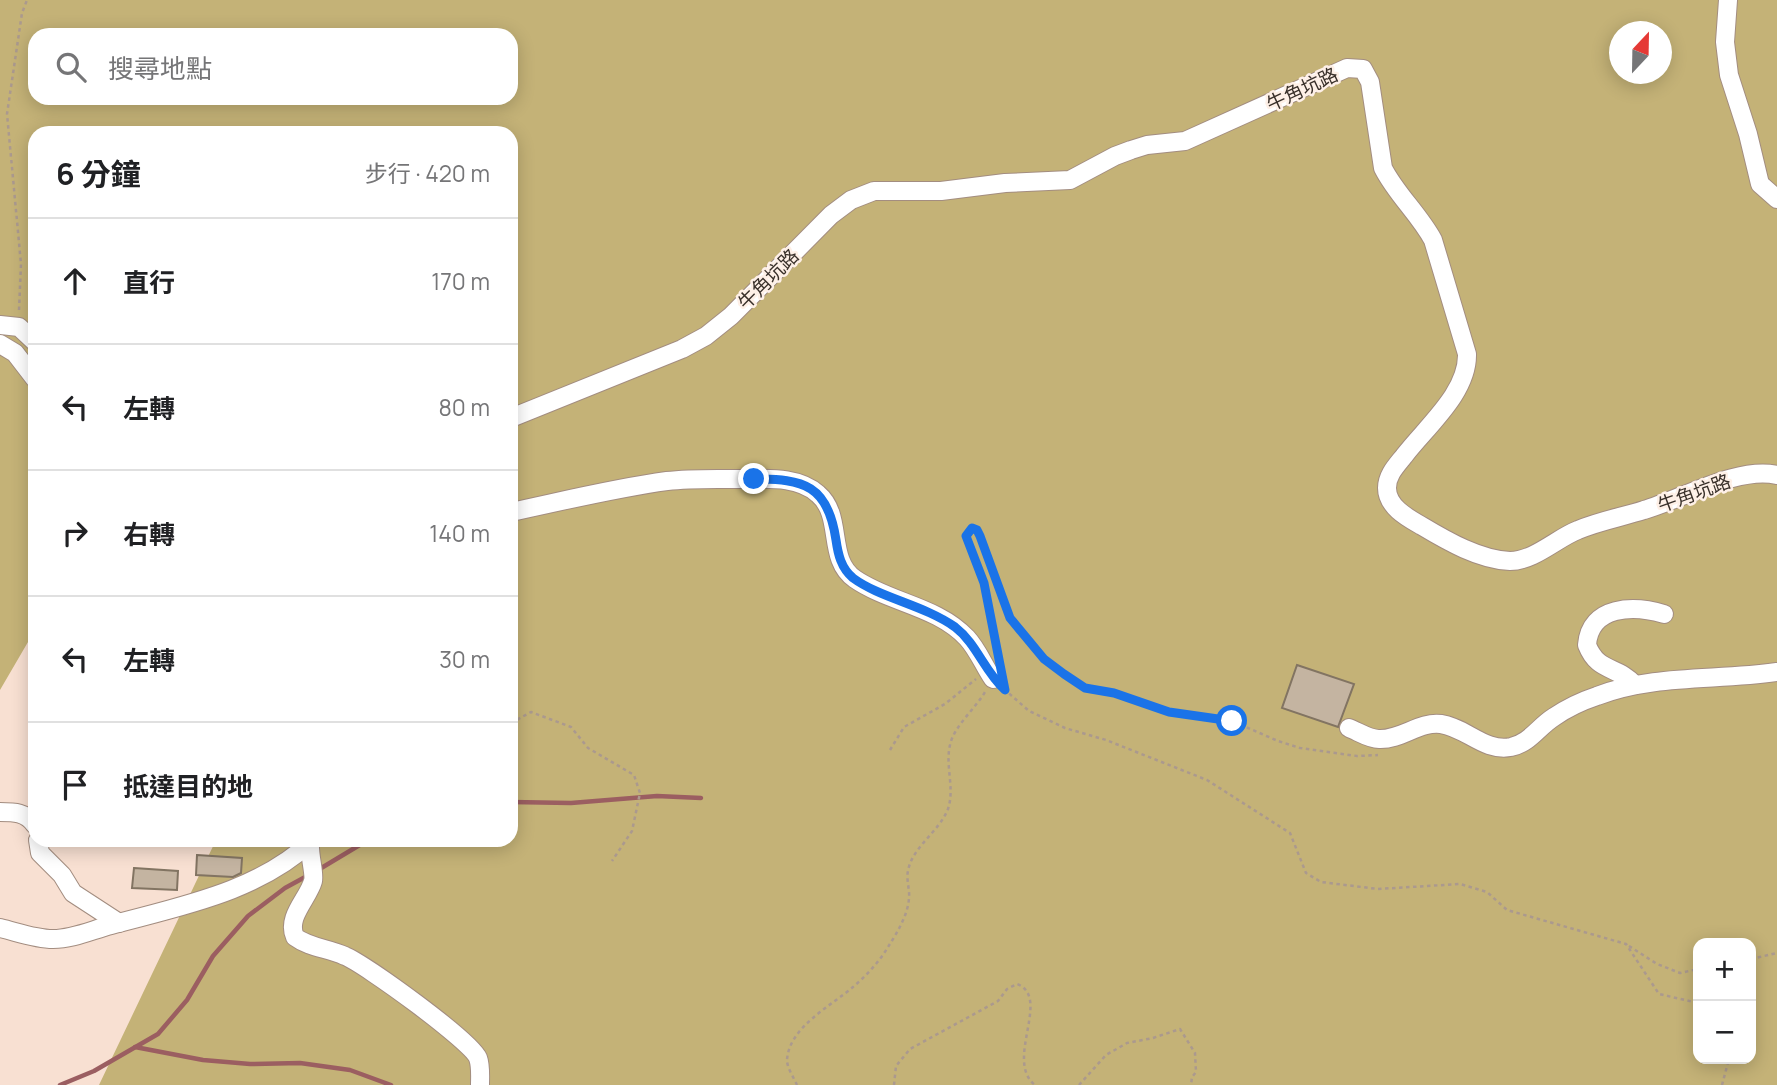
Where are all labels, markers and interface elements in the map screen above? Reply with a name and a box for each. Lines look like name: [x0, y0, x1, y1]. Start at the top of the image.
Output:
north arrow: [1609, 21, 1672, 84]
search box: [28, 28, 518, 105]
icon: search: [52, 48, 90, 86]
text: 搜尋地點: [108, 50, 212, 86]
street label: 牛角坑路: [1262, 61, 1342, 117]
text: 6 分鐘: [56, 153, 141, 194]
text: 步行 · 420 m: [365, 157, 490, 189]
street label: 牛角坑路: [732, 243, 804, 315]
icon: ahead: [56, 262, 94, 300]
text: 直行: [123, 264, 175, 300]
text: 170 m: [431, 265, 490, 297]
icon: left: [56, 388, 94, 426]
text: 左轉: [123, 390, 175, 426]
text: 80 m: [439, 391, 490, 423]
route end: [738, 463, 769, 494]
street label: 牛角坑路: [1654, 468, 1734, 518]
icon: right: [56, 514, 94, 552]
text: 右轉: [123, 516, 175, 552]
text: 140 m: [429, 517, 490, 549]
icon: left: [56, 640, 94, 678]
text: 左轉: [123, 642, 175, 678]
text: 30 m: [439, 643, 490, 675]
route start: [1216, 705, 1247, 736]
icon: arrive: [56, 766, 94, 804]
text: 抵達目的地: [123, 768, 253, 804]
map controls: [1693, 938, 1756, 1064]
button: +: [1693, 938, 1756, 1001]
button: −: [1693, 1001, 1756, 1064]

